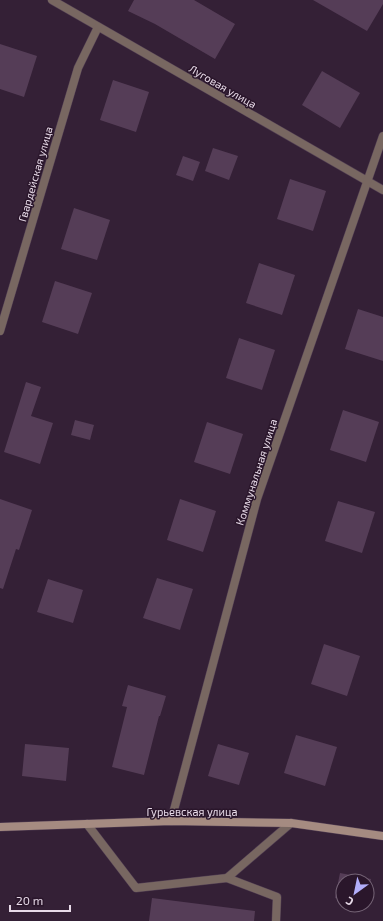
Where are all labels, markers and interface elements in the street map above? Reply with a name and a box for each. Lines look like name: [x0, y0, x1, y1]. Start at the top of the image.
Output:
street label: Луговая улица: [187, 61, 259, 111]
street label: Гвардейская улица: [15, 125, 56, 223]
street label: Коммунальная улица: [233, 417, 280, 527]
street label: Гурьевская улица: [146, 805, 238, 819]
north arrow: [335, 873, 375, 913]
scale bar: [10, 887, 70, 913]
text: 20 m: [16, 893, 43, 907]
text: С: [343, 894, 356, 909]

